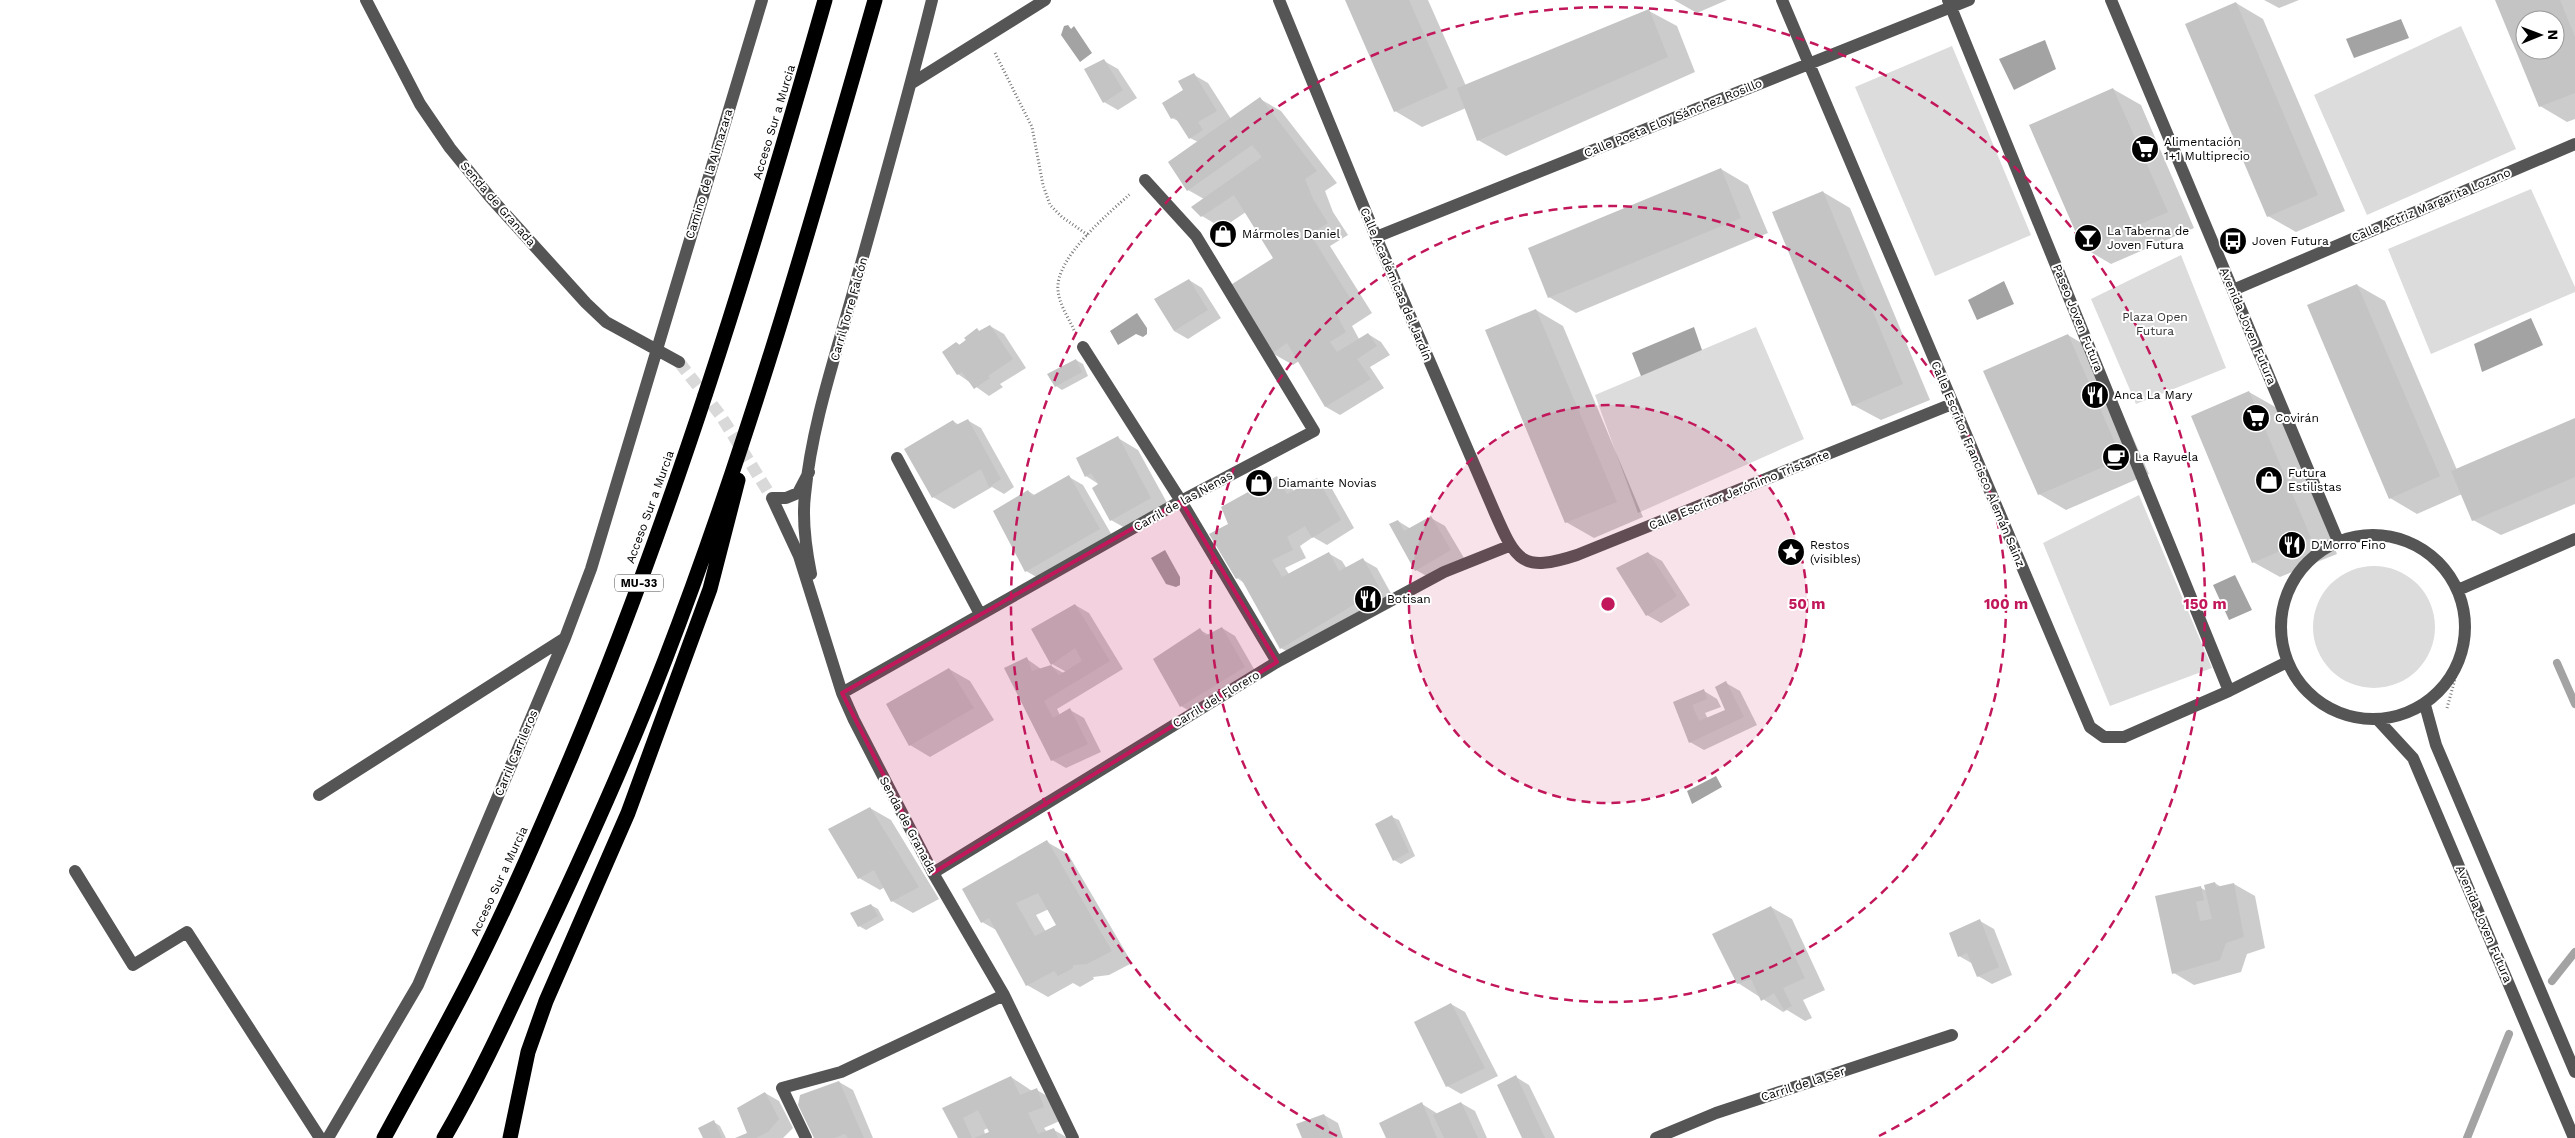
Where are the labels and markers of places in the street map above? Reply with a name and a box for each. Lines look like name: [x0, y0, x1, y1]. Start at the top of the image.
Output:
supermarket icon: Alimentación 1+1 Multiprecio: [2130, 134, 2160, 164]
place label: Alimentación 1+1 Multiprecio: [2164, 135, 2250, 163]
shop icon: Mármoles Daniel: [1208, 219, 1238, 249]
bar icon: La Taberna de Joven Futura: [2073, 223, 2103, 253]
place label: La Taberna de Joven Futura: [2107, 224, 2189, 252]
bus stop icon: Joven Futura: [2218, 226, 2248, 256]
place label: Mármoles Daniel: [1242, 227, 1341, 241]
place label: Joven Futura: [2252, 234, 2329, 248]
restaurant icon: Anca La Mary: [2080, 380, 2110, 410]
place label: Anca La Mary: [2114, 388, 2193, 402]
supermarket icon: Covirán: [2241, 403, 2271, 433]
place label: Covirán: [2275, 411, 2319, 425]
cafe icon: La Rayuela: [2101, 442, 2131, 472]
place label: La Rayuela: [2135, 450, 2198, 464]
shop icon: Futura Estilistas: [2254, 465, 2284, 495]
place label: Futura Estilistas: [2288, 466, 2342, 494]
shop icon: Diamante Novias: [1244, 468, 1274, 498]
place label: Diamante Novias: [1278, 476, 1377, 490]
restaurant icon: D'Morro Fino: [2277, 530, 2307, 560]
place icon: Restos (visibles): [1776, 537, 1806, 567]
place label: Restos (visibles): [1810, 538, 1861, 566]
place label: D'Morro Fino: [2311, 538, 2386, 552]
restaurant icon: Botisan: [1353, 584, 1383, 614]
place label: Botisan: [1387, 592, 1431, 606]
centre of rings: [1599, 595, 1617, 613]

